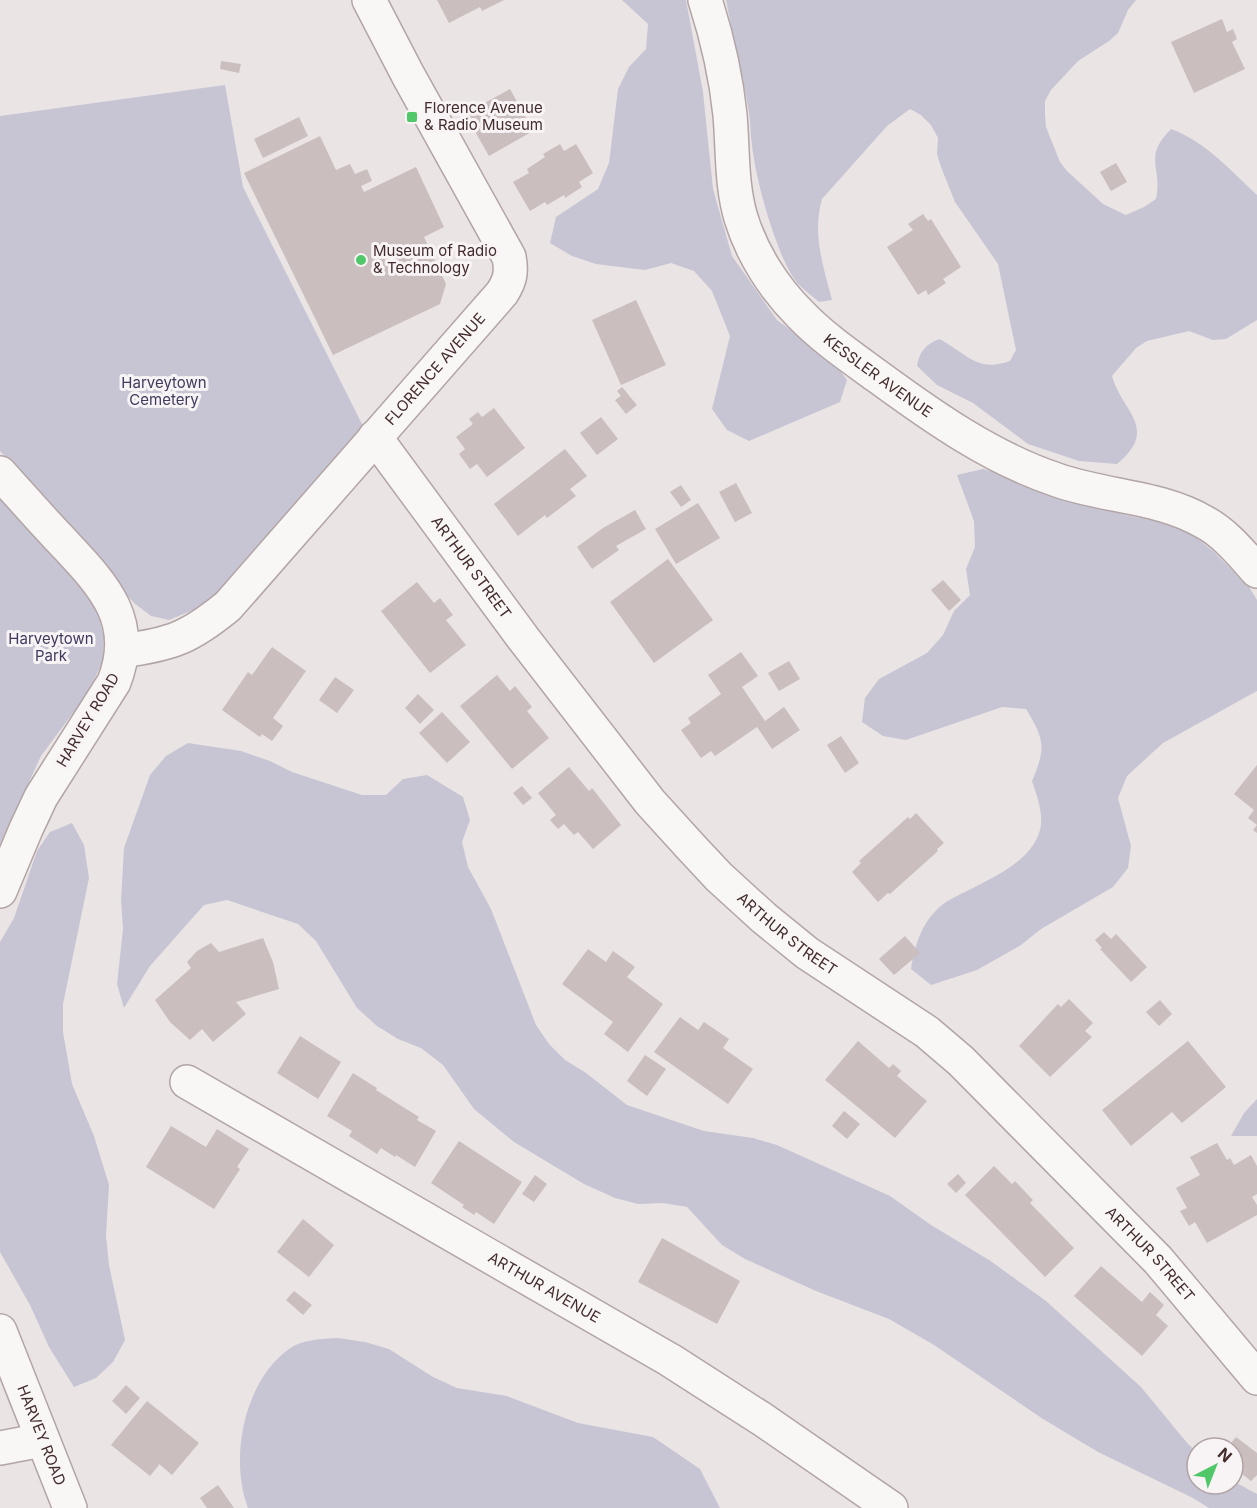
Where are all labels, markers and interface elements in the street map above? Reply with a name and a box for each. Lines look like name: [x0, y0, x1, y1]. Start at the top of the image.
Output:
place label: Florence Avenue & Radio Museum: [424, 98, 543, 134]
marker: Florence Avenue & Radio Museum: [405, 110, 419, 124]
place label: Museum of Radio & Technology: [373, 241, 497, 277]
marker: Museum of Radio & Technology: [354, 253, 368, 267]
street label: FLORENCE AVENUE: [381, 309, 489, 429]
street label: KESSLER AVENUE: [820, 330, 936, 421]
park label: Harveytown Cemetery: [121, 373, 207, 409]
street label: ARTHUR STREET: [427, 512, 515, 622]
park label: Harveytown Park: [8, 629, 94, 665]
street label: HARVEY ROAD: [52, 669, 123, 770]
street label: ARTHUR STREET: [733, 888, 841, 979]
street label: ARTHUR STREET: [1102, 1203, 1199, 1305]
street label: ARTHUR AVENUE: [485, 1247, 604, 1327]
street label: HARVEY ROAD: [13, 1382, 70, 1488]
north arrow: [1185, 1436, 1245, 1496]
text: N: [1214, 1443, 1236, 1466]

